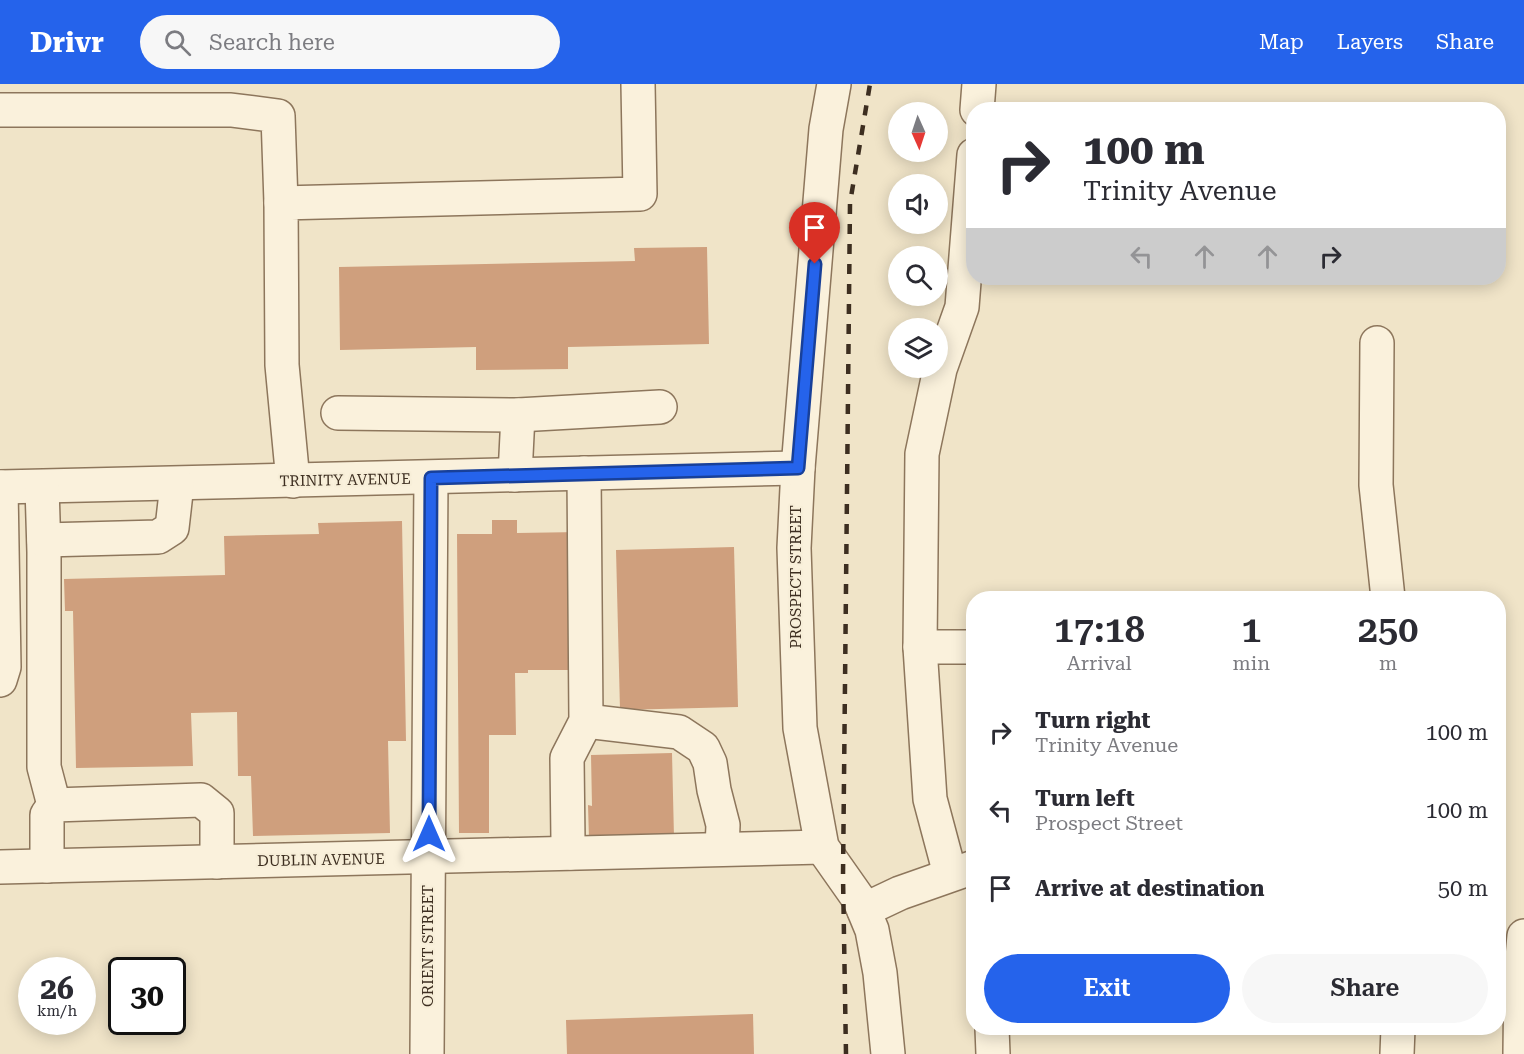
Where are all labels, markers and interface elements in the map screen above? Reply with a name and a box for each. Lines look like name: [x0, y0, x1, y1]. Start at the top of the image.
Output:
search box: [140, 15, 560, 69]
text: Drivr: [30, 26, 104, 59]
icon: search: [161, 26, 194, 59]
text: Search here: [209, 30, 335, 55]
text: Map: [1259, 30, 1304, 54]
text: Layers: [1337, 30, 1403, 54]
text: Share: [1436, 30, 1494, 54]
north arrow: [888, 102, 948, 162]
map controls: [888, 102, 948, 378]
text: 100 m: [1083, 125, 1205, 174]
icon: right: [984, 126, 1062, 204]
button: sound: [888, 174, 948, 234]
text: Trinity Avenue: [1083, 175, 1276, 207]
pin: [789, 202, 840, 264]
icon: arrive: [798, 211, 831, 244]
icon: left: [1125, 240, 1158, 273]
icon: ahead: [1188, 240, 1221, 273]
icon: ahead: [1251, 240, 1284, 273]
icon: right: [1314, 240, 1347, 273]
button: search: [888, 246, 948, 306]
button: layers: [888, 318, 948, 378]
street label: TRINITY AVENUE: [279, 470, 411, 490]
street label: PROSPECT STREET: [787, 505, 805, 649]
text: 17:18: [1054, 609, 1145, 651]
text: 1: [1241, 609, 1261, 651]
text: 250: [1358, 609, 1418, 651]
text: Arrival: [1067, 651, 1132, 675]
text: min: [1233, 651, 1270, 675]
text: m: [1379, 651, 1397, 675]
text: Turn right: [1035, 708, 1150, 733]
icon: right: [984, 716, 1017, 749]
text: 100 m: [1425, 720, 1488, 745]
text: Trinity Avenue: [1035, 733, 1178, 757]
text: Turn left: [1035, 786, 1135, 811]
icon: left: [984, 794, 1017, 827]
text: 100 m: [1425, 798, 1488, 823]
position arrow: [397, 802, 461, 866]
text: Prospect Street: [1035, 811, 1183, 835]
street label: DUBLIN AVENUE: [257, 850, 385, 870]
icon: arrive: [984, 872, 1017, 905]
text: Arrive at destination: [1035, 876, 1264, 901]
text: 50 m: [1438, 876, 1488, 901]
street label: ORIENT STREET: [419, 885, 437, 1007]
button: Exit: [984, 954, 1230, 1023]
button: Share: [1242, 954, 1488, 1023]
speed limit sign: 30: [108, 957, 186, 1035]
text: 26: [40, 971, 74, 1006]
text: km/h: [37, 1002, 77, 1020]

